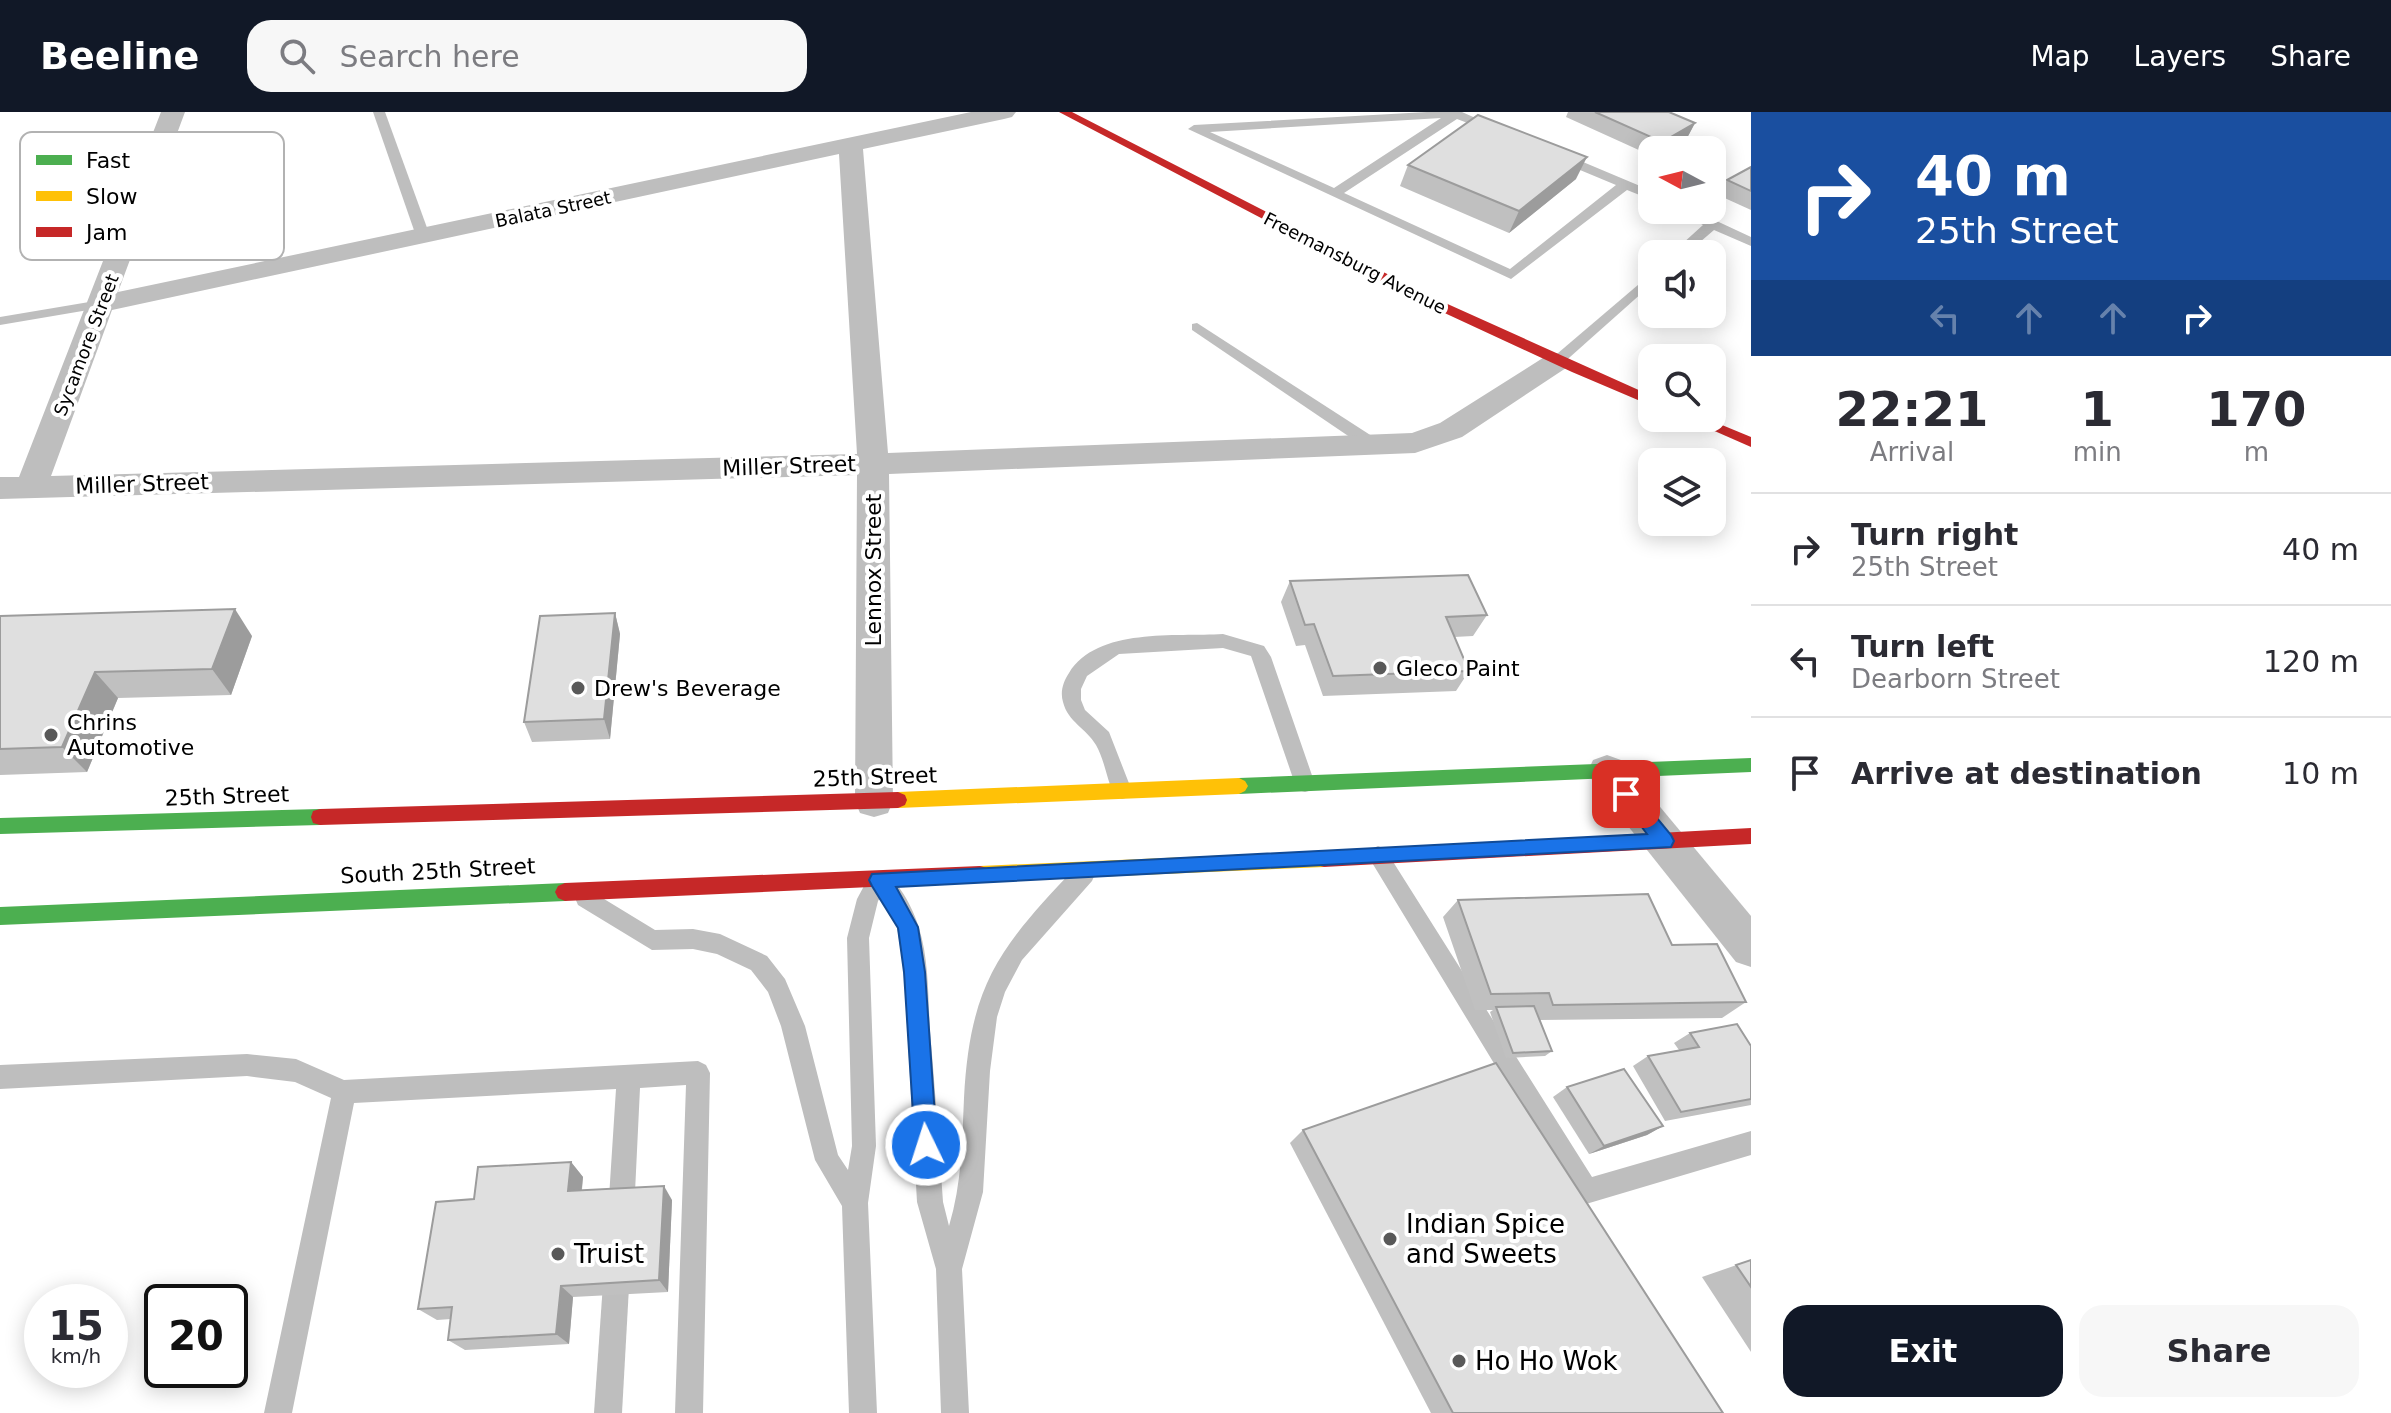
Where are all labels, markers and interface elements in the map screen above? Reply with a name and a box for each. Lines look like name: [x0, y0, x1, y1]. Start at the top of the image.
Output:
search box: [247, 20, 807, 92]
text: Beeline: [40, 34, 199, 78]
icon: search: [275, 34, 319, 78]
text: Search here: [339, 39, 520, 74]
text: Map: [2030, 40, 2090, 73]
text: Layers: [2134, 40, 2226, 73]
text: Share: [2270, 40, 2351, 73]
legend: [20, 132, 284, 260]
north arrow: [1638, 136, 1726, 224]
map controls: [1638, 136, 1726, 536]
text: 40 m: [1915, 143, 2071, 208]
icon: right: [1783, 144, 1887, 248]
text: Fast: [86, 148, 131, 173]
text: Slow: [86, 184, 138, 209]
street label: Balata Street: [493, 186, 613, 232]
street label: Freemansburg Avenue: [1260, 208, 1450, 318]
text: 25th Street: [1915, 210, 2119, 251]
text: Jam: [84, 220, 127, 245]
button: sound: [1638, 240, 1726, 328]
street label: Sycamore Street: [49, 271, 123, 419]
icon: left: [1923, 296, 1967, 340]
icon: ahead: [2007, 296, 2051, 340]
icon: ahead: [2091, 296, 2135, 340]
icon: right: [2175, 296, 2219, 340]
button: search: [1638, 344, 1726, 432]
text: 22:21: [1835, 381, 1988, 437]
text: 1: [2081, 381, 2114, 437]
text: 170: [2206, 381, 2306, 437]
text: Arrival: [1870, 437, 1954, 467]
text: min: [2073, 437, 2122, 467]
text: m: [2244, 437, 2269, 467]
button: layers: [1638, 448, 1726, 536]
street label: Miller Street: [722, 451, 857, 481]
street label: Miller Street: [75, 469, 210, 499]
street label: Lennox Street: [861, 493, 886, 646]
text: Turn right: [1851, 517, 2018, 552]
icon: right: [1783, 527, 1827, 571]
text: 40 m: [2282, 532, 2359, 567]
text: 25th Street: [1851, 552, 1998, 582]
text: Turn left: [1851, 629, 1994, 664]
icon: left: [1783, 639, 1827, 683]
text: 120 m: [2263, 644, 2359, 679]
place label: Gleco Paint: [1396, 656, 1520, 681]
marker: Gleco Paint: [1371, 659, 1389, 677]
text: Dearborn Street: [1851, 664, 2060, 694]
place label: Drew's Beverage: [594, 676, 781, 701]
marker: Drew's Beverage: [569, 679, 587, 697]
place label: Chrins Automotive: [67, 710, 194, 760]
marker: Chrins Automotive: [42, 726, 60, 744]
icon: arrive: [1783, 751, 1827, 795]
text: Arrive at destination: [1851, 756, 2202, 791]
text: 10 m: [2282, 756, 2359, 791]
pin: [1592, 760, 1660, 828]
street label: 25th Street: [812, 762, 938, 792]
icon: arrive: [1604, 772, 1648, 816]
street label: 25th Street: [164, 781, 290, 811]
street label: South 25th Street: [340, 853, 537, 889]
position arrow: [884, 1103, 968, 1187]
place label: Indian Spice and Sweets: [1406, 1209, 1565, 1269]
marker: Indian Spice and Sweets: [1381, 1230, 1399, 1248]
place label: Truist: [573, 1239, 644, 1269]
marker: Truist: [549, 1245, 567, 1263]
speed limit sign: 20: [144, 1284, 248, 1388]
text: 15: [48, 1303, 104, 1349]
button: Exit: [1783, 1305, 2063, 1397]
button: Share: [2079, 1305, 2359, 1397]
text: km/h: [51, 1344, 101, 1368]
place label: Ho Ho Wok: [1475, 1346, 1618, 1376]
marker: Ho Ho Wok: [1450, 1352, 1468, 1370]

